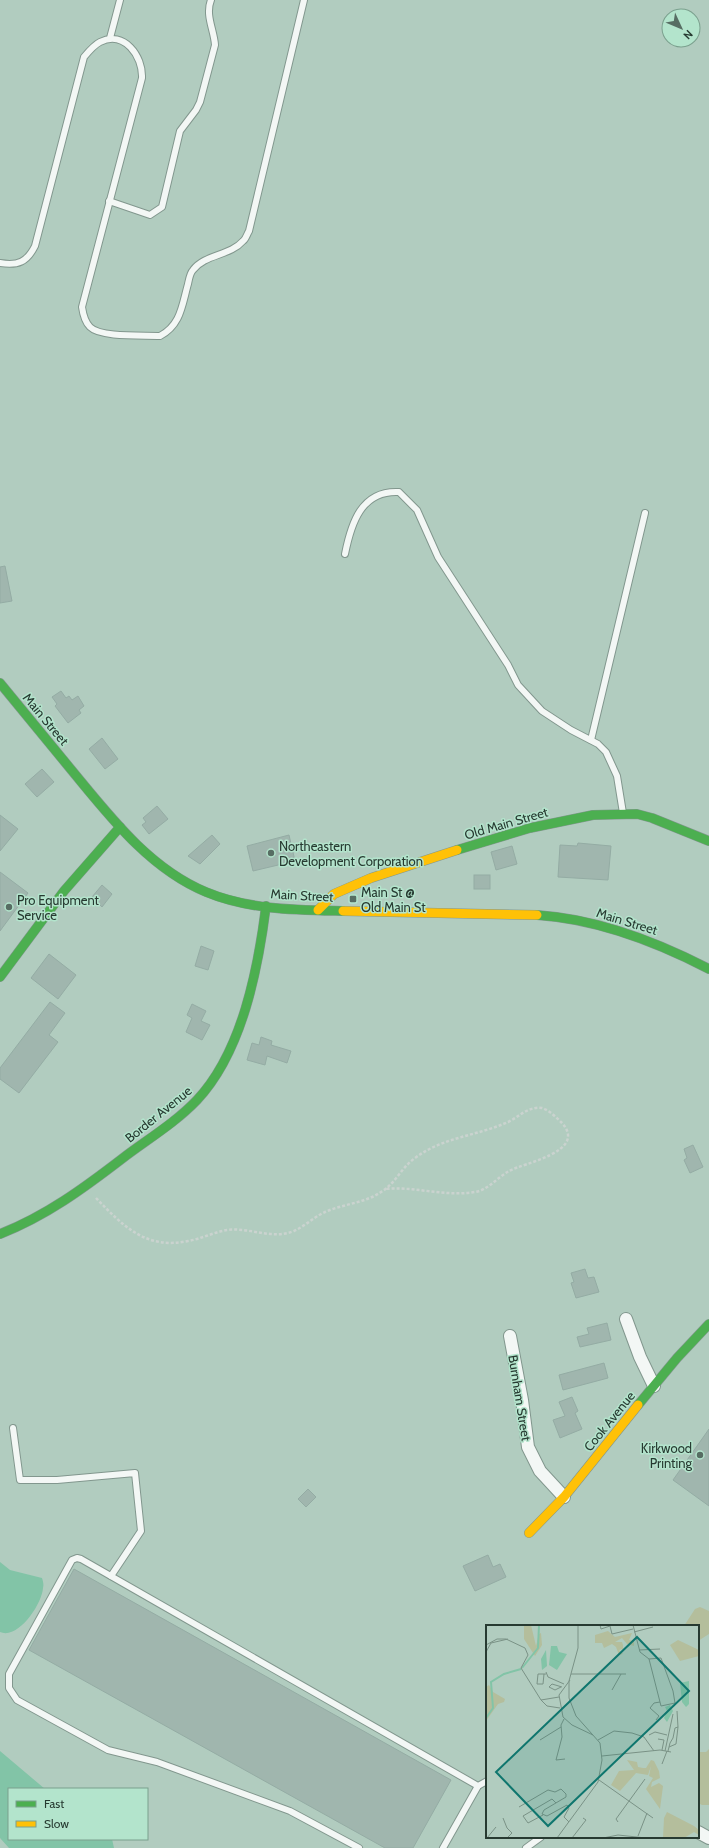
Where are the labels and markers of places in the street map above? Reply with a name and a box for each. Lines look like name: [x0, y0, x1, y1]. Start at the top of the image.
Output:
place label: Northeastern Development Corporation: [279, 838, 423, 869]
marker: Northeastern Development Corporation: [266, 848, 276, 858]
place label: Main St @ Old Main St: [361, 884, 426, 915]
place label: Pro Equipment Service: [17, 892, 100, 923]
marker: Main St @ Old Main St: [348, 894, 358, 904]
marker: Pro Equipment Service: [4, 902, 14, 912]
place label: Kirkwood Printing: [641, 1440, 693, 1471]
marker: Kirkwood Printing: [695, 1450, 705, 1460]

